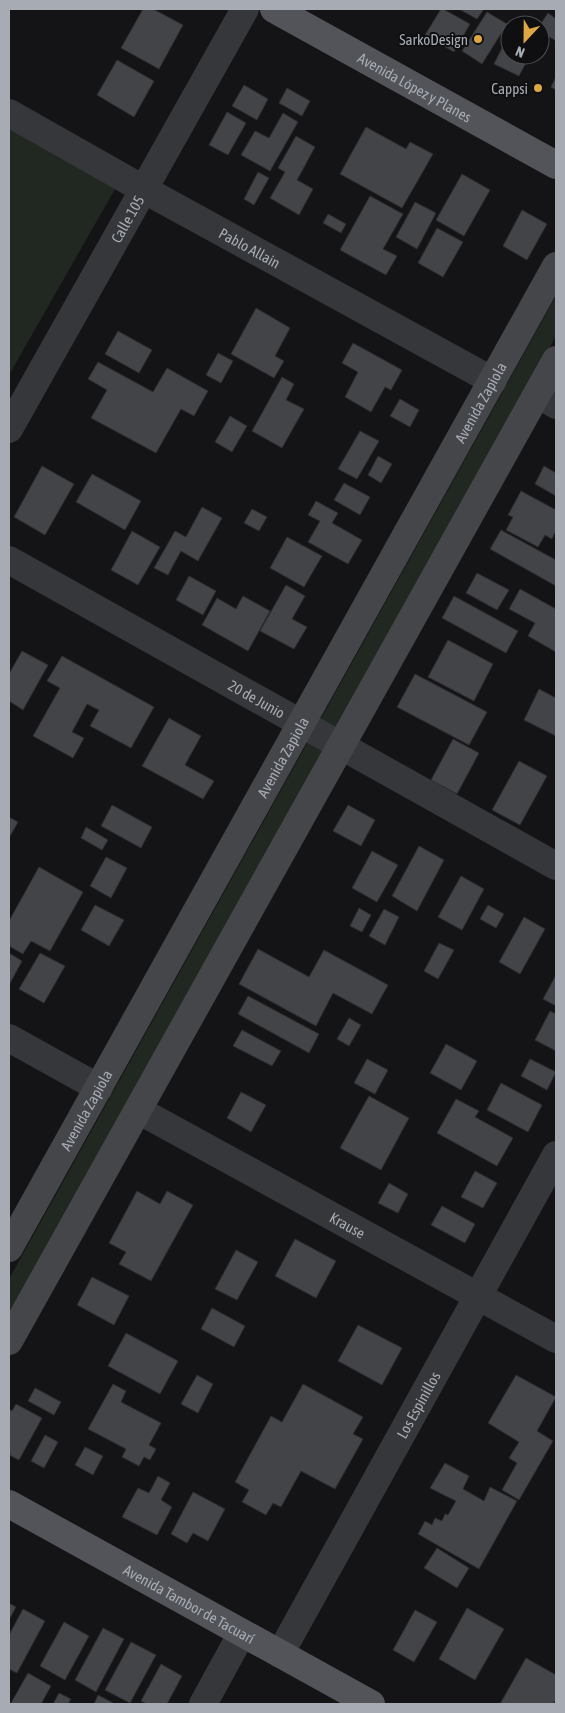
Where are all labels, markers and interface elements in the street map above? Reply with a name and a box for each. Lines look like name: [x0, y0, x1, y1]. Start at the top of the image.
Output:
north arrow: [500, 15, 550, 65]
place label: SarkoDesign: [399, 31, 468, 48]
marker: SarkoDesign: [472, 33, 484, 45]
text: N: [513, 43, 527, 61]
street label: Avenida López y Planes: [355, 49, 475, 125]
place label: Cappsi: [491, 80, 528, 97]
marker: Cappsi: [532, 82, 544, 94]
street label: Calle 105: [107, 192, 147, 246]
street label: Pablo Allain: [216, 224, 283, 271]
street label: Avenida Zapiola: [451, 359, 509, 446]
street label: 20 de Junio: [226, 676, 288, 721]
street label: Avenida Zapiola: [253, 714, 312, 800]
street label: Avenida Zapiola: [57, 1067, 115, 1153]
street label: Krause: [327, 1208, 368, 1241]
street label: Los Espinillos: [393, 1368, 443, 1441]
street label: Avenida Tambor de Tacuarí: [121, 1561, 258, 1647]

